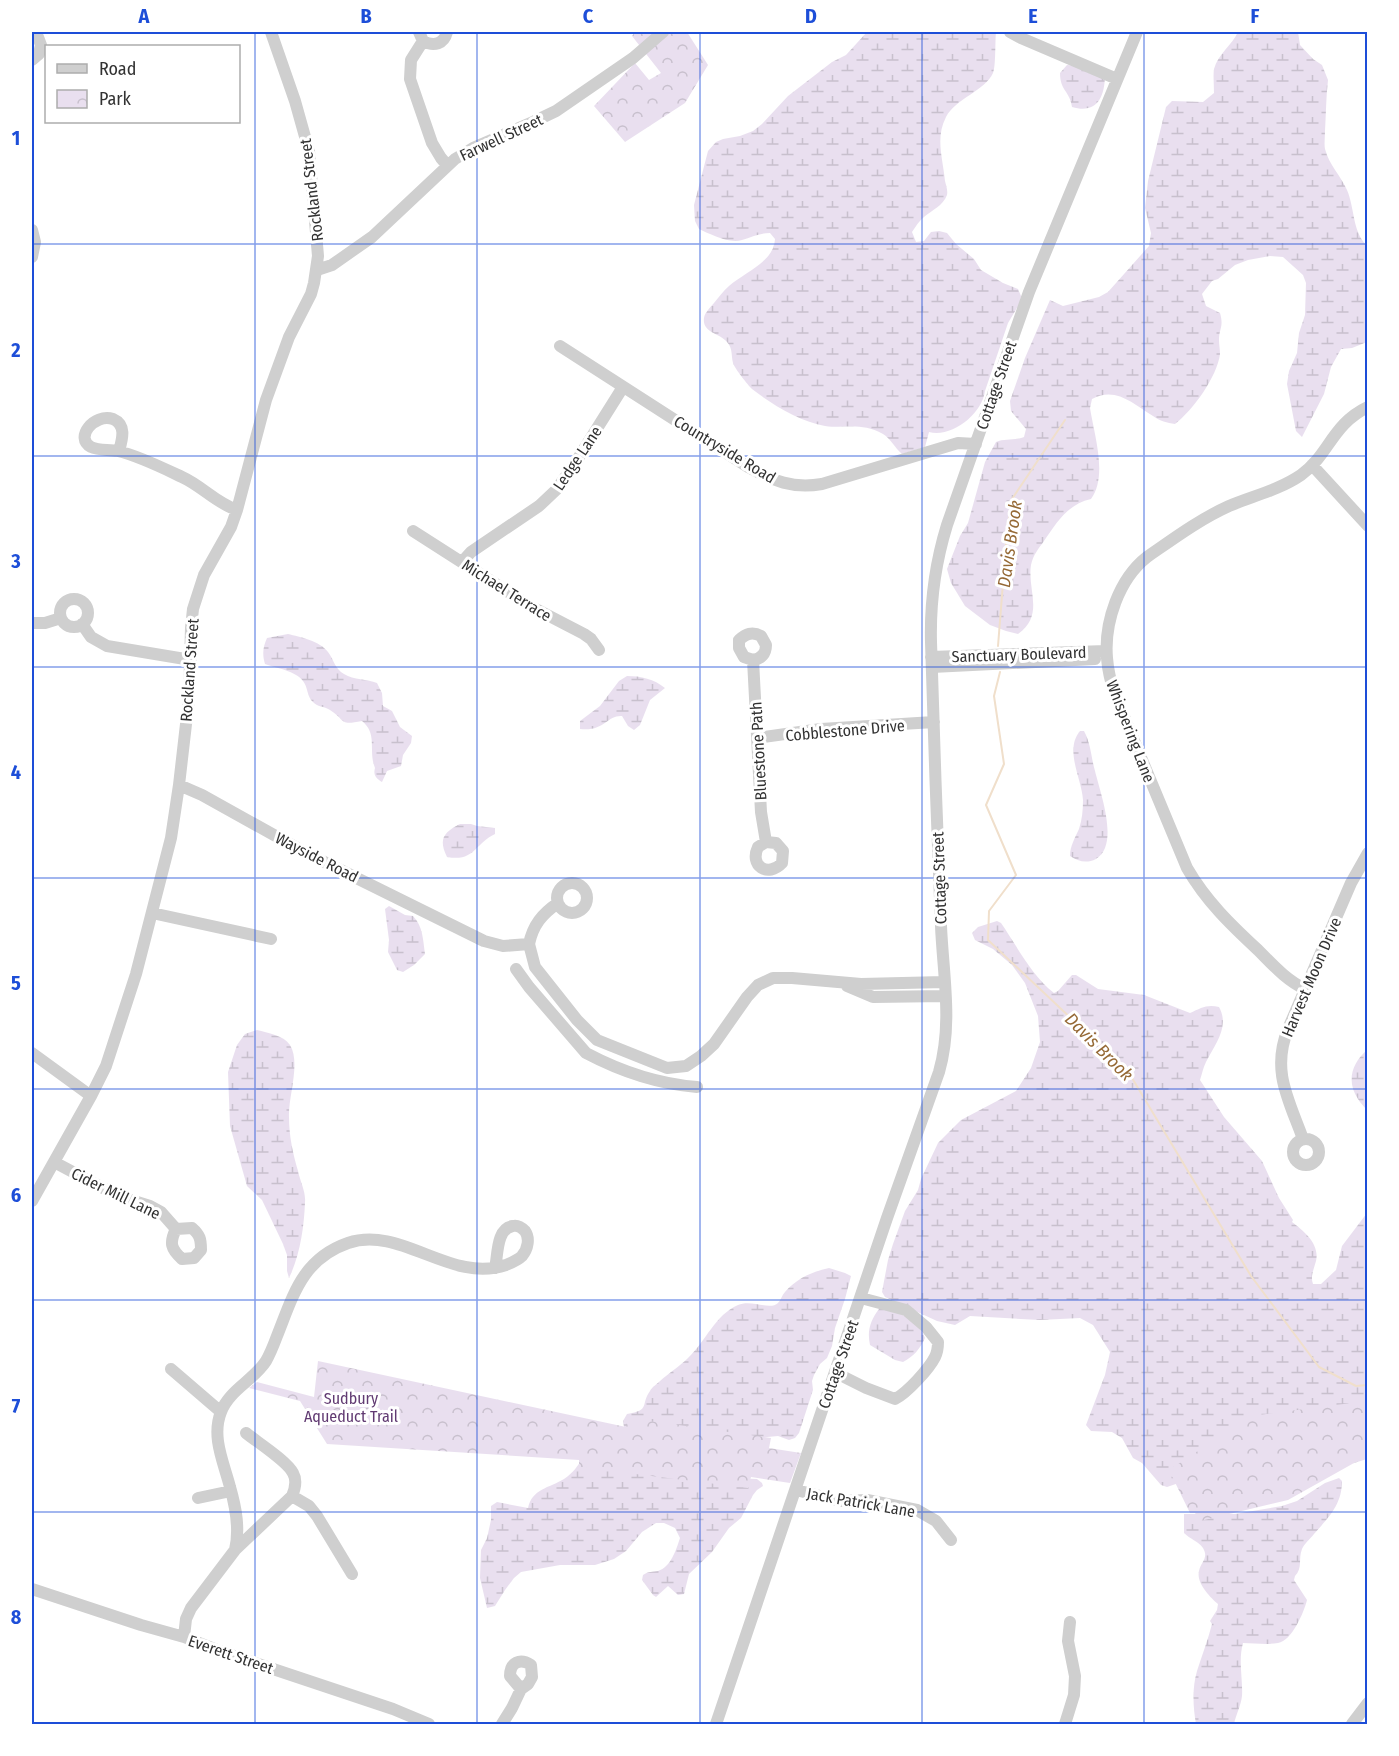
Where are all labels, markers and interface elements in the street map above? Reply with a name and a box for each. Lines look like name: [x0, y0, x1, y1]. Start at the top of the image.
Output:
text: A: [138, 4, 151, 28]
text: B: [360, 4, 372, 28]
text: C: [583, 4, 594, 28]
text: D: [805, 4, 817, 28]
text: E: [1028, 4, 1038, 28]
text: F: [1251, 4, 1260, 28]
legend: [45, 45, 240, 123]
text: Road: [99, 58, 136, 80]
text: Park: [99, 88, 132, 110]
street label: Farwell Street: [457, 110, 546, 165]
text: 1: [12, 126, 20, 150]
street label: Rockland Street: [296, 137, 327, 242]
text: 2: [10, 338, 21, 362]
street label: Cottage Street: [972, 338, 1021, 432]
street label: Countryside Road: [671, 412, 779, 487]
street label: Ledge Lane: [549, 423, 606, 494]
water label: Davis Brook: [993, 499, 1027, 589]
text: 3: [10, 549, 21, 573]
street label: Michael Terrace: [459, 555, 555, 626]
street label: Rockland Street: [176, 617, 203, 722]
street label: Sanctuary Boulevard: [951, 643, 1087, 666]
street label: Whispering Lane: [1102, 677, 1159, 785]
street label: Bluestone Path: [746, 701, 771, 801]
street label: Cobblestone Drive: [785, 716, 905, 745]
text: 4: [11, 760, 21, 784]
street label: Wayside Road: [272, 828, 361, 886]
street label: Cottage Street: [928, 831, 951, 925]
street label: Harvest Moon Drive: [1278, 914, 1345, 1040]
text: 5: [11, 971, 21, 995]
water label: Davis Brook: [1060, 1008, 1138, 1086]
street label: Cider Mill Lane: [68, 1164, 164, 1223]
text: 6: [11, 1183, 21, 1207]
street label: Cottage Street: [814, 1317, 863, 1411]
park label: Sudbury Aqueduct Trail: [304, 1389, 398, 1426]
text: 7: [12, 1394, 21, 1418]
street label: Jack Patrick Lane: [805, 1484, 917, 1521]
text: 8: [11, 1605, 22, 1629]
street label: Everett Street: [186, 1631, 277, 1678]

